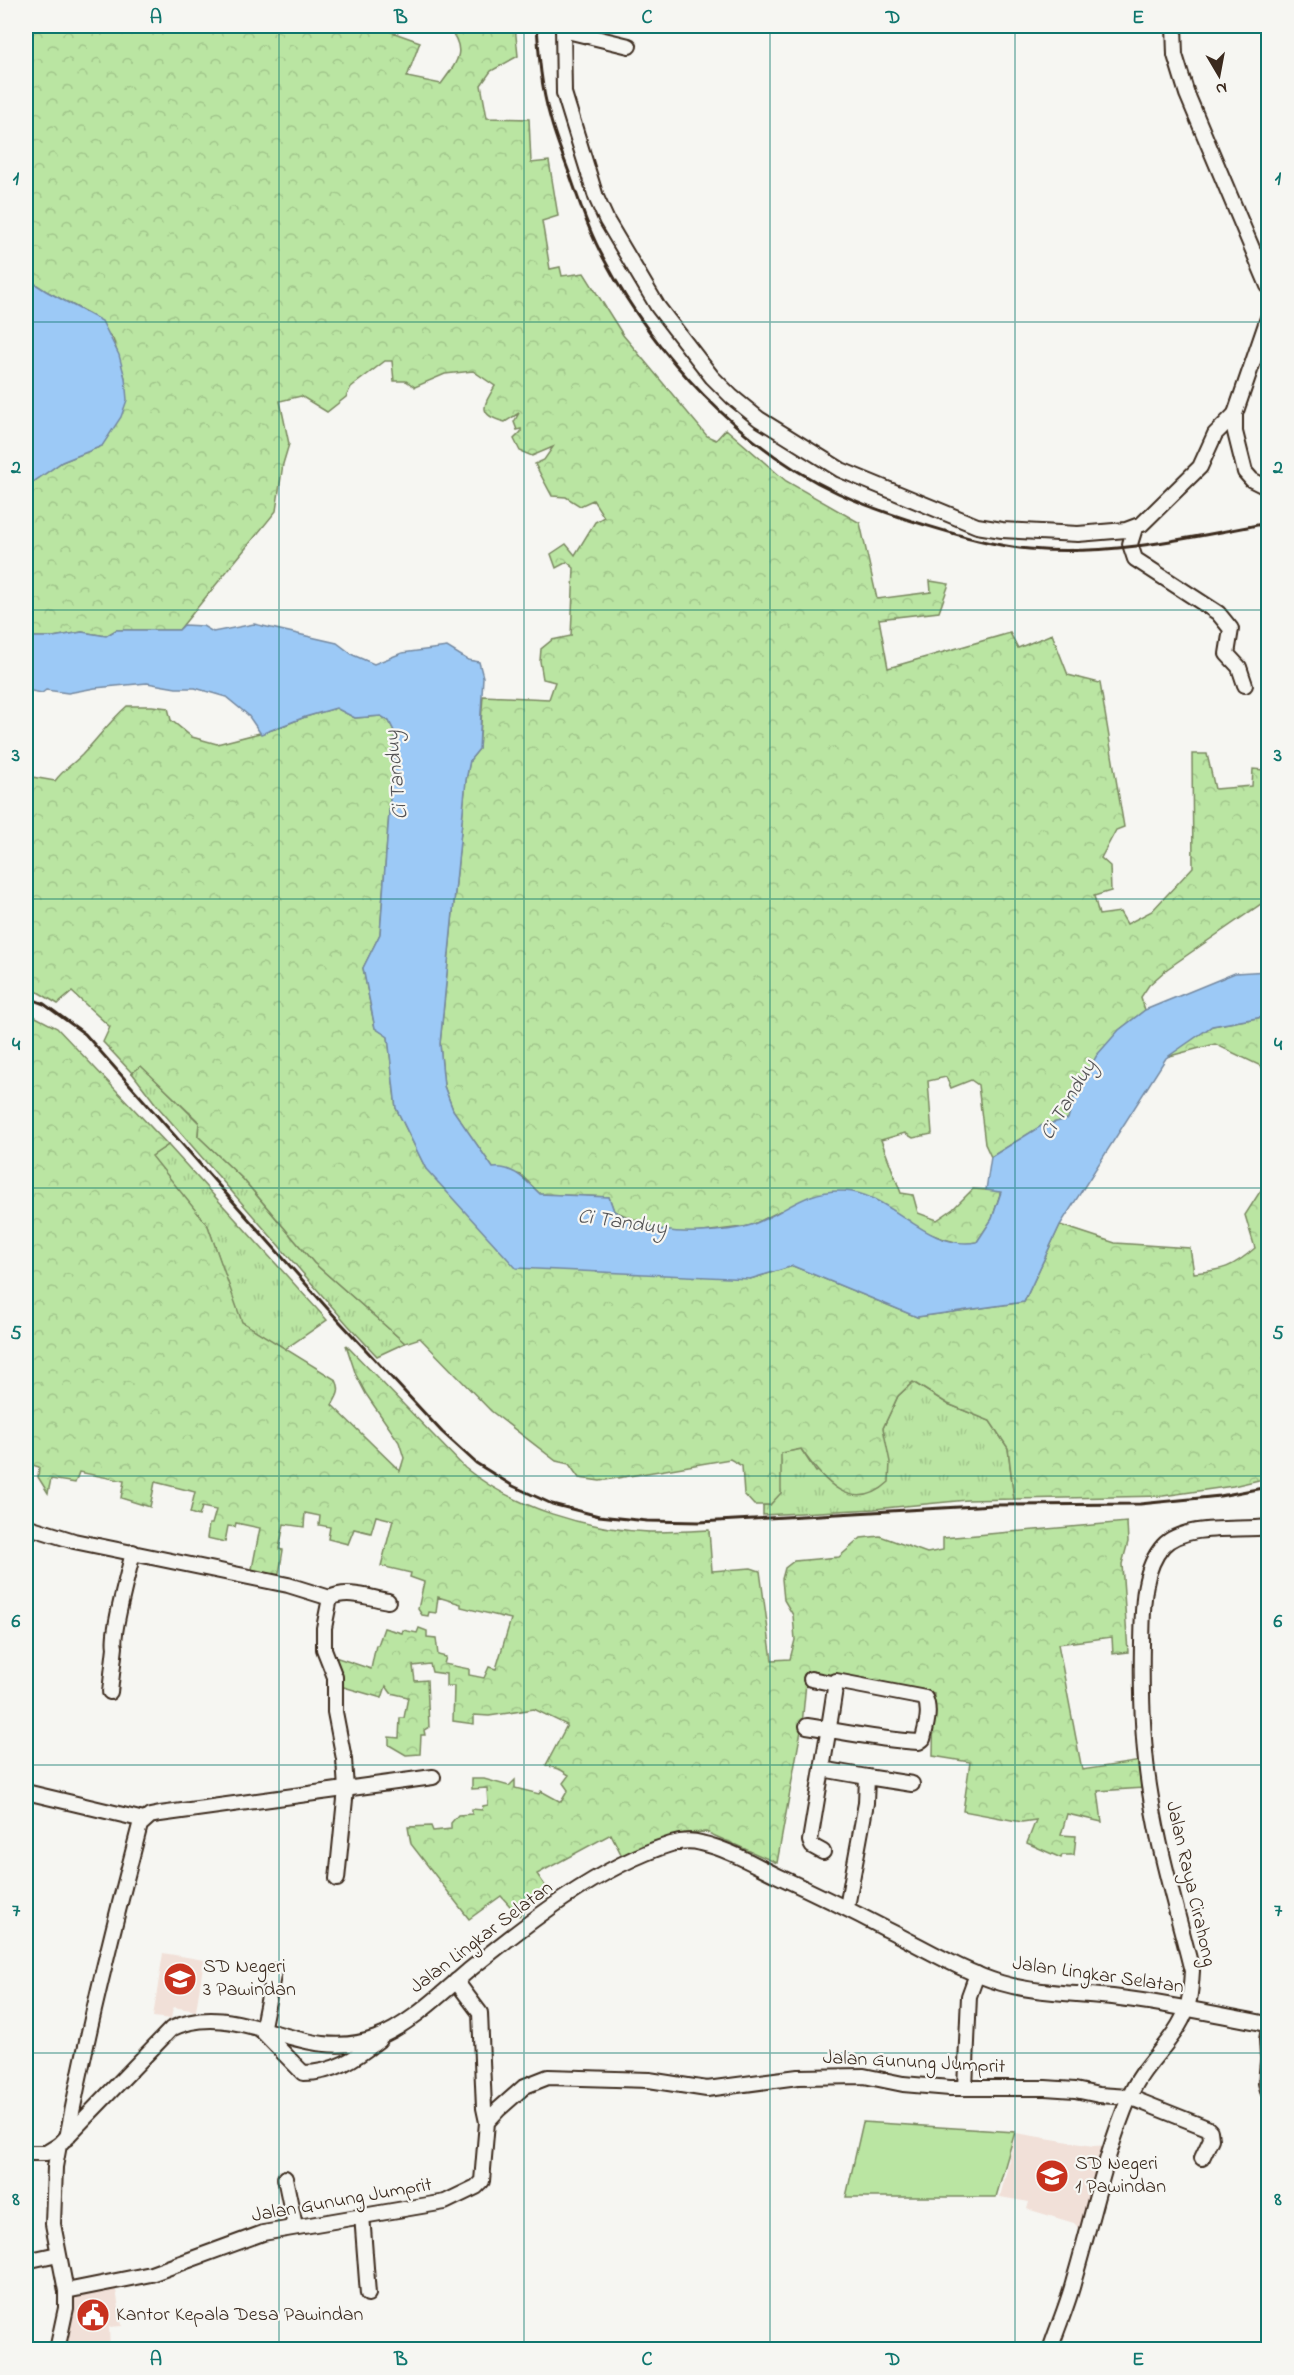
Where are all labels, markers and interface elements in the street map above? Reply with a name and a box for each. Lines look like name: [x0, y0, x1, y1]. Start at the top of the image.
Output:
text: A: [150, 4, 162, 33]
text: B: [393, 4, 408, 33]
text: C: [642, 4, 653, 33]
text: D: [885, 4, 900, 33]
text: E: [1132, 4, 1144, 33]
north arrow: [1189, 45, 1249, 105]
text: N: [1214, 75, 1229, 101]
text: 1: [13, 165, 20, 194]
text: 1: [1275, 165, 1282, 194]
text: 2: [10, 454, 21, 483]
text: 2: [1272, 454, 1283, 483]
water label: Ci Tanduy: [377, 729, 417, 821]
text: 3: [11, 742, 20, 771]
text: 3: [1273, 742, 1282, 771]
text: 4: [12, 1031, 21, 1060]
text: 4: [1274, 1031, 1283, 1060]
water label: Ci Tanduy: [1033, 1054, 1105, 1146]
water label: Ci Tanduy: [575, 1202, 669, 1244]
text: 5: [10, 1320, 22, 1349]
text: 5: [1272, 1320, 1284, 1349]
text: 6: [12, 1608, 21, 1637]
text: 6: [1274, 1608, 1283, 1637]
street label: Jalan Raya Cirahong: [1156, 1799, 1223, 1970]
street label: Jalan Lingkar Selatan: [404, 1874, 560, 2002]
text: 7: [12, 1897, 21, 1926]
text: 7: [1274, 1897, 1283, 1926]
street label: Jalan Lingkar Selatan: [1010, 1950, 1186, 2003]
place label: SD Negeri 3 Pawindan: [203, 1953, 296, 2005]
school or university icon: SD Negeri 3 Pawindan: [162, 1961, 198, 1997]
street label: Jalan Gunung Jumprit: [822, 2044, 1006, 2083]
place label: SD Negeri 1 Pawindan: [1075, 2150, 1166, 2202]
school or university icon: SD Negeri 1 Pawindan: [1034, 2158, 1070, 2194]
street label: Jalan Gunung Jumprit: [250, 2171, 435, 2232]
text: 8: [11, 2186, 20, 2215]
text: 8: [1273, 2186, 1282, 2215]
public building icon: Kantor Kepala Desa Pawindan: [75, 2297, 111, 2333]
place label: Kantor Kepala Desa Pawindan: [116, 2301, 364, 2330]
text: A: [150, 2346, 162, 2375]
text: B: [393, 2346, 408, 2375]
text: C: [642, 2346, 653, 2375]
text: D: [885, 2346, 900, 2375]
text: E: [1132, 2346, 1144, 2375]

